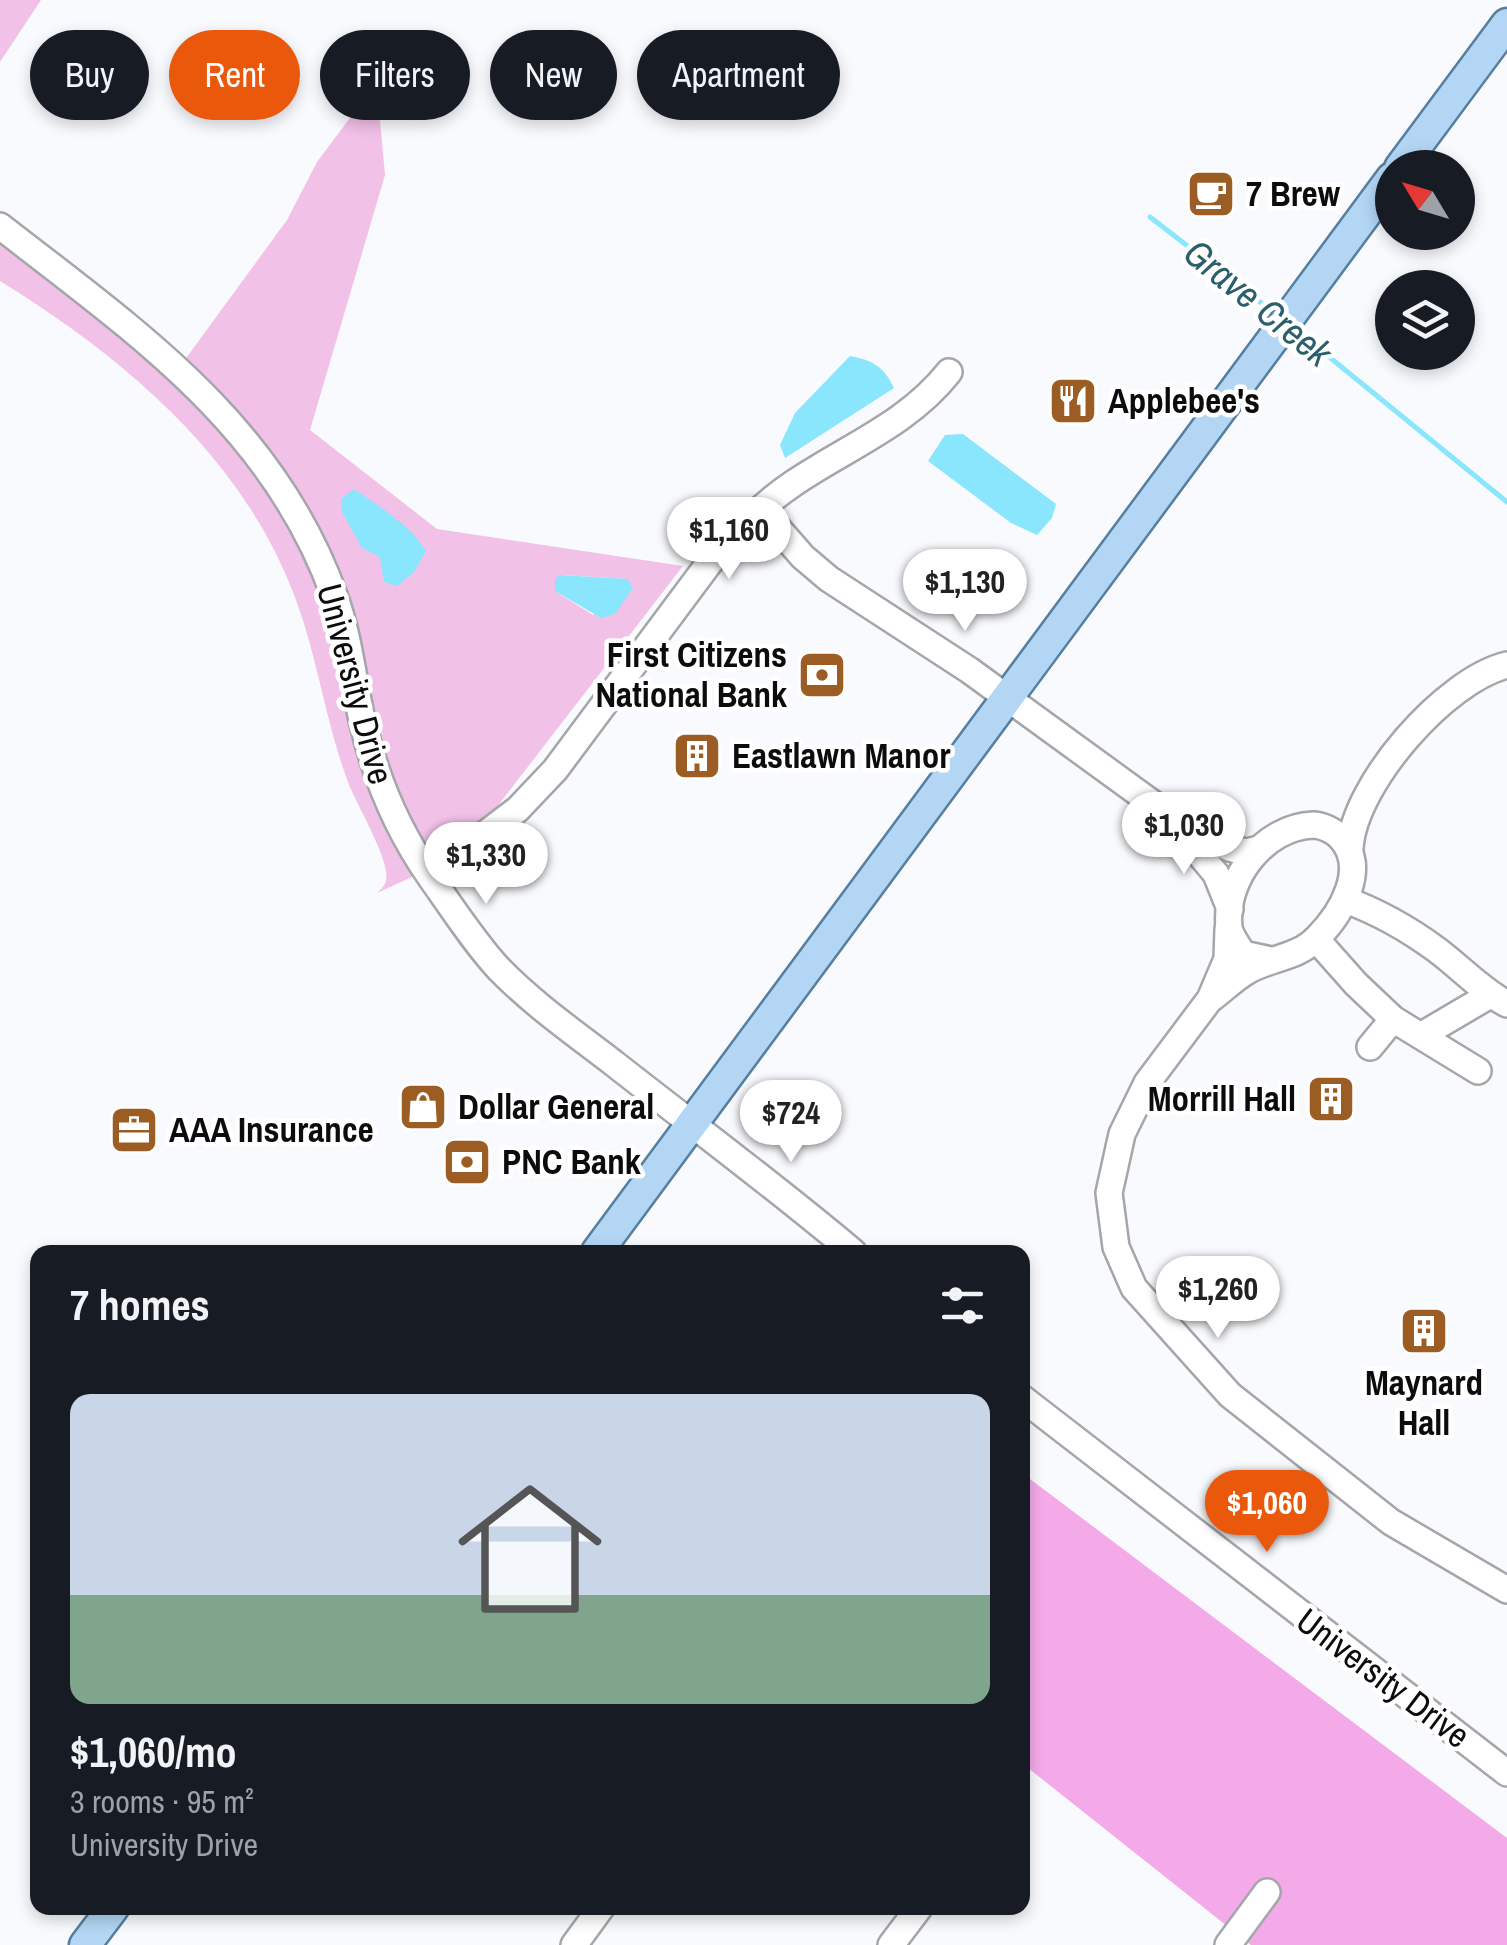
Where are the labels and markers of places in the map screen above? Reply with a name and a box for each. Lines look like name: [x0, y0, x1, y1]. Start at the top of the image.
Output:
cafe icon: 7 Brew: [1185, 168, 1237, 220]
place label: 7 Brew: [1246, 170, 1341, 217]
restaurant icon: Applebee's: [1047, 375, 1099, 427]
place label: Applebee's: [1108, 377, 1260, 424]
pin: $1,160: [648, 497, 810, 582]
pin: $1,130: [884, 549, 1046, 634]
place label: First Citizens National Bank: [596, 631, 787, 718]
bank icon: First Citizens National Bank: [796, 649, 848, 701]
building icon: Eastlawn Manor: [671, 730, 723, 782]
place label: Eastlawn Manor: [732, 732, 951, 779]
pin: $1,030: [1103, 792, 1265, 877]
pin: $1,330: [405, 822, 567, 907]
building icon: Morrill Hall: [1305, 1073, 1357, 1125]
place label: Morrill Hall: [1148, 1075, 1296, 1122]
pin: $724: [732, 1080, 850, 1165]
shop icon: Dollar General: [397, 1081, 449, 1133]
place label: Dollar General: [458, 1083, 654, 1130]
office icon: AAA Insurance: [108, 1104, 160, 1156]
place label: AAA Insurance: [169, 1106, 374, 1153]
bank icon: PNC Bank: [441, 1136, 493, 1188]
place label: PNC Bank: [502, 1138, 641, 1185]
pin: $1,260: [1137, 1256, 1299, 1341]
building icon: Maynard Hall: [1398, 1305, 1450, 1357]
place label: Maynard Hall: [1365, 1359, 1483, 1446]
pin: $1,060: [1186, 1470, 1348, 1555]

